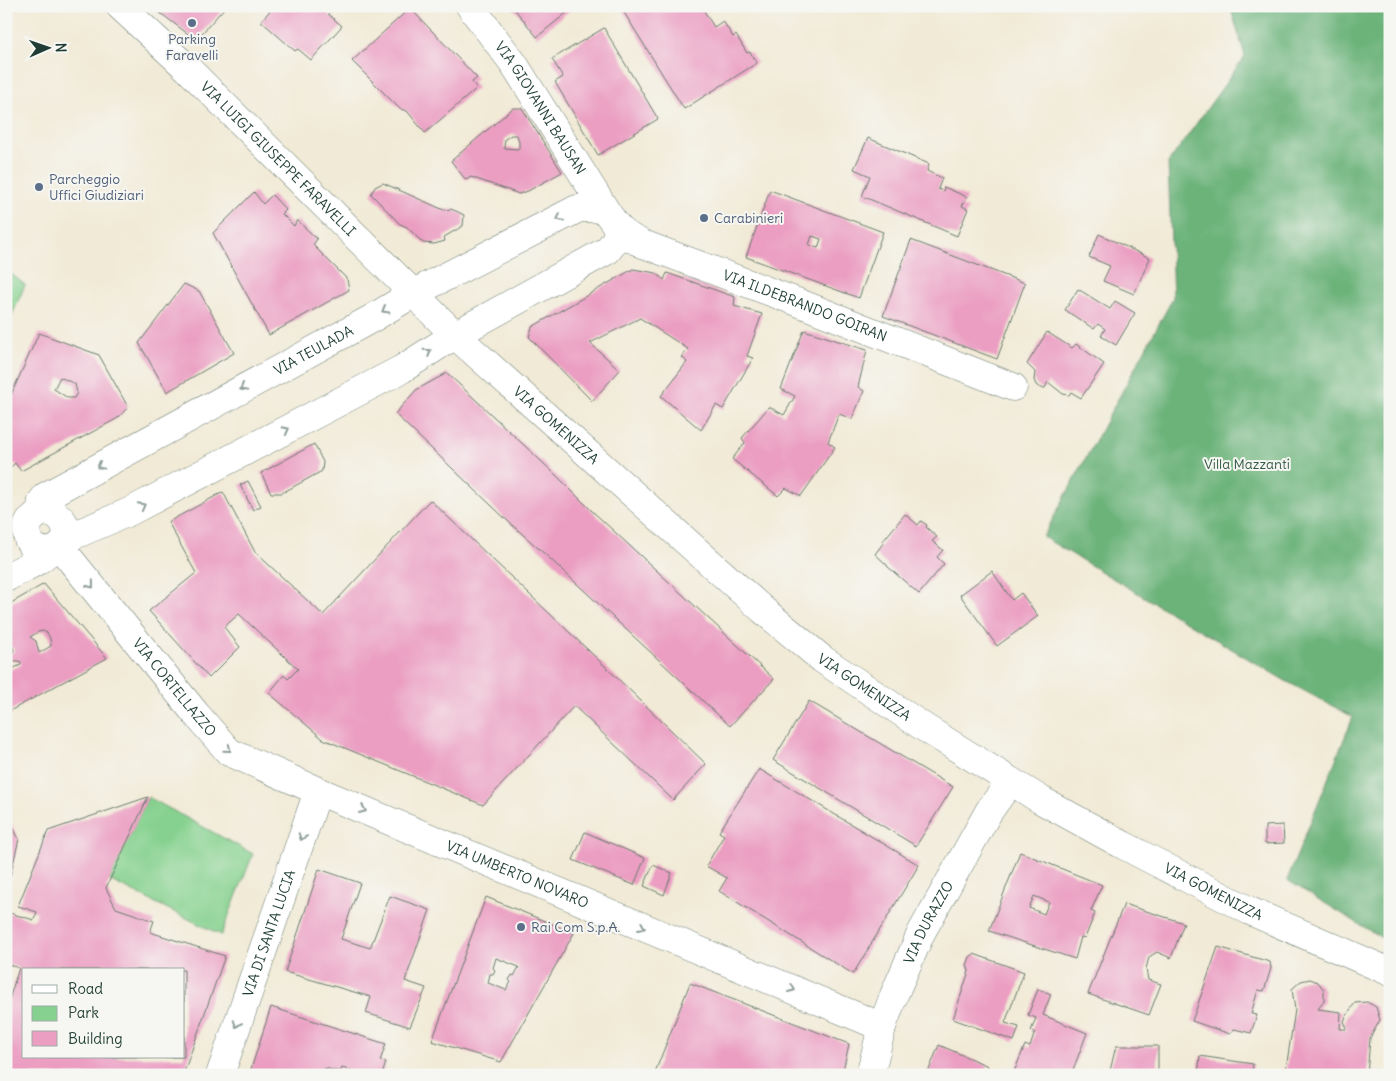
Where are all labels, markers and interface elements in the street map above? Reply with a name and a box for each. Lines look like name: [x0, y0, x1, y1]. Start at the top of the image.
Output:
marker: Parking Faravelli: [186, 17, 198, 29]
north arrow: [22, 22, 72, 72]
place label: Parking Faravelli: [166, 30, 218, 64]
street label: VIA GIOVANNI BAUSAN: [491, 38, 590, 178]
text: N: [52, 42, 70, 53]
street label: VIA LUIGI GIUSEPPE FARAVELLI: [197, 78, 360, 240]
place label: Parcheggio Uffici Giudiziari: [49, 170, 144, 204]
marker: Parcheggio Uffici Giudiziari: [33, 181, 45, 193]
place label: Carabinieri: [714, 209, 783, 227]
one-way arrow: [556, 212, 565, 222]
marker: Carabinieri: [698, 212, 710, 224]
street label: VIA ILDEBRANDO GOIRAN: [720, 266, 890, 345]
one-way arrow: [382, 304, 391, 314]
street label: VIA TEULADA: [270, 321, 356, 379]
one-way arrow: [423, 349, 432, 358]
one-way arrow: [239, 382, 248, 392]
street label: VIA GOMENIZZA: [510, 382, 602, 468]
one-way arrow: [281, 426, 290, 436]
park label: Villa Mazzanti: [1204, 455, 1290, 473]
one-way arrow: [96, 460, 105, 470]
one-way arrow: [137, 502, 146, 512]
one-way arrow: [85, 579, 94, 588]
street label: VIA CORTELLAZZO: [129, 634, 220, 740]
street label: VIA GOMENIZZA: [814, 650, 914, 725]
one-way arrow: [223, 744, 232, 753]
one-way arrow: [358, 804, 367, 814]
one-way arrow: [298, 832, 308, 841]
street label: VIA UMBERTO NOVARO: [443, 837, 591, 912]
street label: VIA GOMENIZZA: [1161, 859, 1265, 924]
street label: VIA DI SANTA LUCIA: [239, 867, 299, 999]
street label: VIA DURAZZO: [900, 878, 957, 967]
place label: Rai Com S.p.A.: [531, 918, 620, 936]
one-way arrow: [637, 920, 646, 931]
marker: Rai Com S.p.A.: [515, 921, 527, 933]
legend: [22, 968, 185, 1058]
text: Road: [68, 979, 103, 998]
one-way arrow: [787, 983, 796, 994]
text: Park: [68, 1003, 99, 1022]
one-way arrow: [233, 1019, 243, 1028]
text: Building: [68, 1029, 123, 1048]

